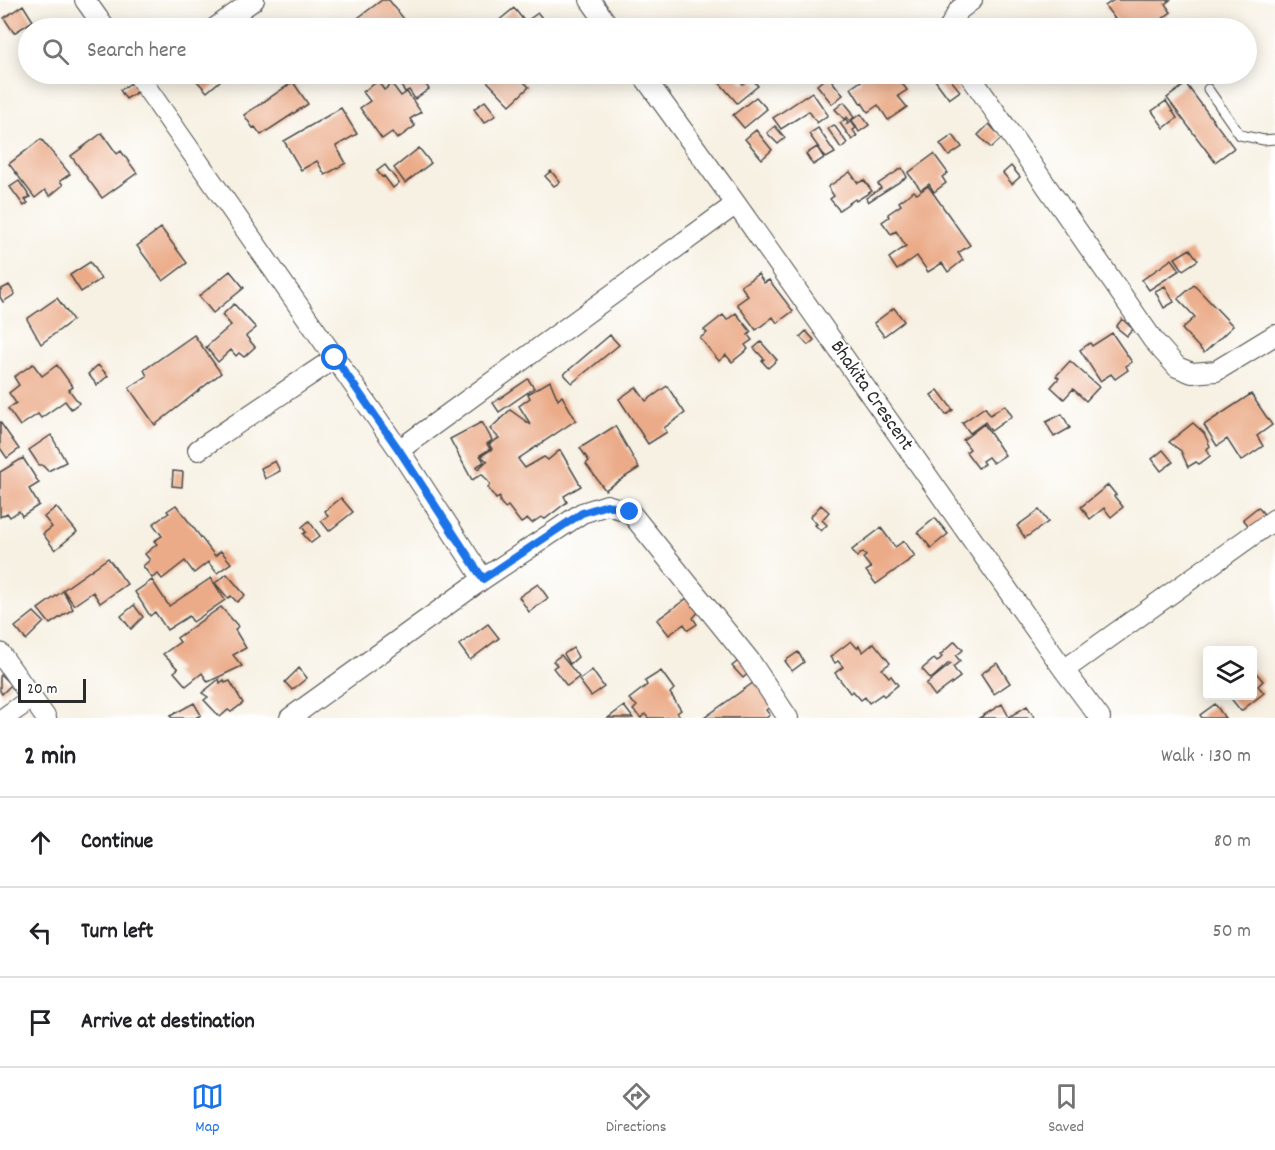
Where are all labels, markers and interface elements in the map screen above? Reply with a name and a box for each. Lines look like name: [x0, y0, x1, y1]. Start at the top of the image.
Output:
search box: [18, 18, 1257, 84]
icon: search: [39, 35, 72, 68]
text: Search here: [87, 36, 186, 67]
street label: Bhakita Crescent: [822, 335, 920, 457]
route start: [321, 344, 347, 370]
route end: [616, 498, 642, 524]
map controls: [1203, 646, 1257, 700]
button: layers: [1203, 646, 1257, 700]
scale bar: [18, 676, 86, 704]
text: 20 m: [27, 678, 57, 701]
text: 2 min: [24, 739, 76, 776]
text: Walk · 130 m: [1161, 743, 1251, 771]
icon: ahead: [24, 826, 57, 859]
text: Continue: [81, 827, 153, 858]
text: 80 m: [1214, 828, 1251, 856]
icon: left: [24, 916, 57, 949]
text: Turn left: [81, 917, 153, 948]
text: 50 m: [1213, 918, 1251, 946]
icon: arrive: [24, 1006, 57, 1039]
text: Arrive at destination: [81, 1007, 255, 1038]
tab: Map: [191, 1080, 224, 1139]
tab: Directions: [606, 1080, 666, 1139]
tab: Saved: [1048, 1080, 1084, 1139]

